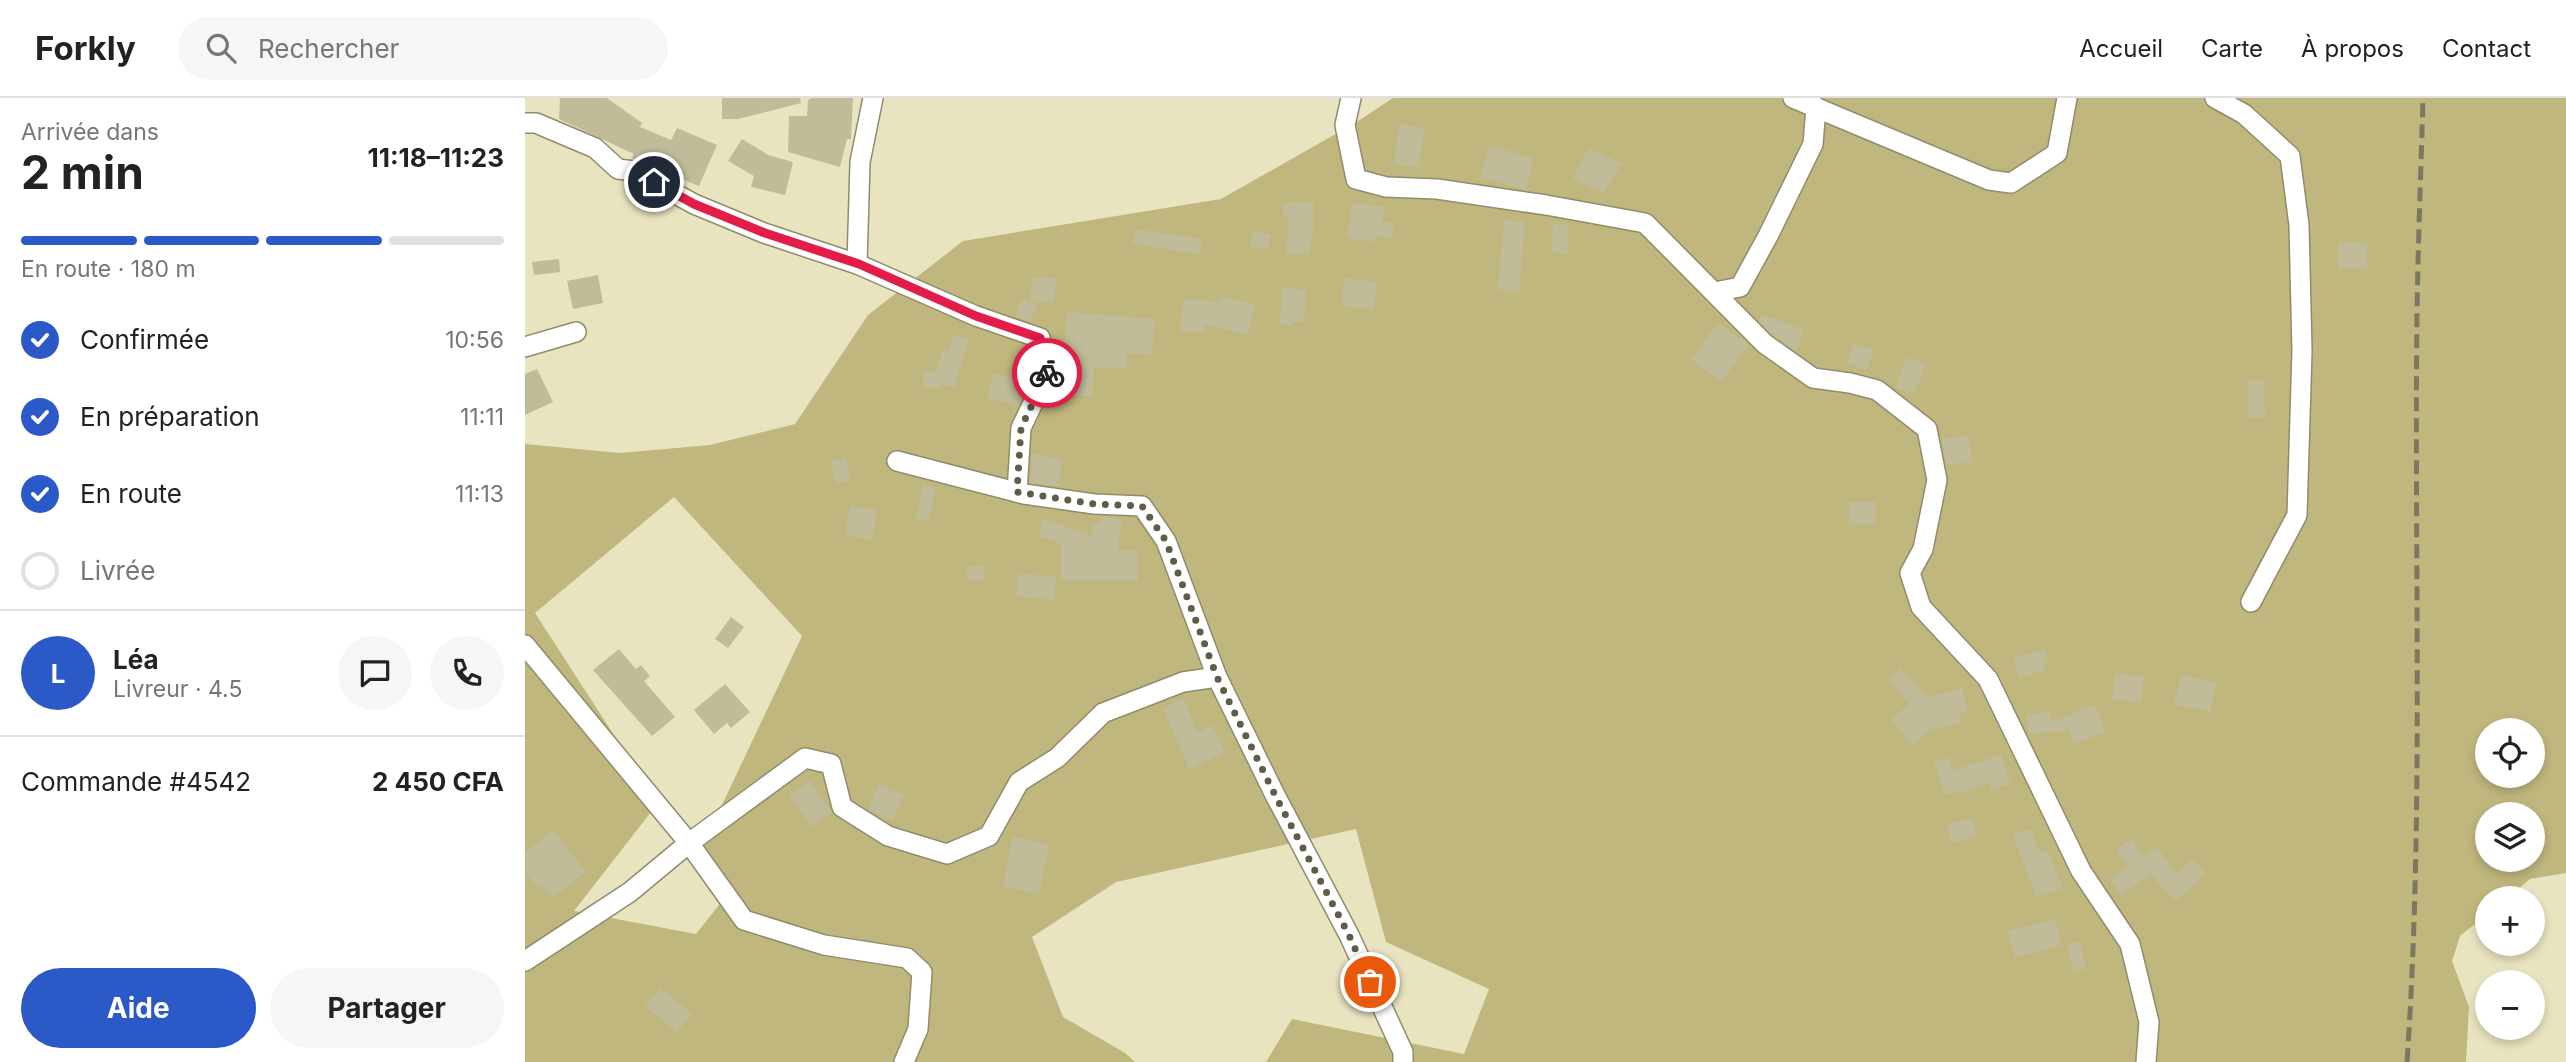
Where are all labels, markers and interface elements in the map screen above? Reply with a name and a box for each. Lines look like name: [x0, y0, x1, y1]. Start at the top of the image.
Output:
search box: [178, 17, 668, 80]
text: Forkly: [35, 28, 136, 68]
icon: search: [202, 29, 240, 67]
text: Rechercher: [258, 33, 399, 64]
text: Accueil: [2079, 34, 2163, 63]
text: Carte: [2201, 34, 2263, 63]
text: À propos: [2301, 34, 2404, 63]
text: Contact: [2442, 34, 2531, 63]
text: Arrivée dans: [21, 118, 159, 146]
text: 11:18–11:23: [368, 142, 504, 173]
text: 2 min: [21, 144, 144, 200]
pin: [624, 152, 684, 212]
icon: home: [635, 163, 673, 201]
text: En route · 180 m: [21, 255, 196, 283]
icon: check: [21, 321, 59, 359]
text: Confirmée: [80, 324, 209, 355]
text: 10:56: [445, 326, 504, 354]
courier: [1012, 338, 1082, 408]
icon: bike: [1028, 354, 1066, 392]
icon: check: [21, 398, 59, 436]
text: En préparation: [80, 401, 260, 432]
text: 11:11: [460, 403, 504, 431]
icon: check: [21, 475, 59, 513]
text: En route: [80, 478, 182, 509]
text: 11:13: [455, 480, 504, 508]
text: Livrée: [80, 555, 155, 586]
button: chat: [338, 636, 412, 710]
button: phone: [430, 636, 504, 710]
text: Léa: [113, 644, 159, 675]
text: L: [51, 658, 65, 689]
text: Livreur · 4.5: [113, 675, 242, 703]
map controls: [2475, 718, 2545, 1040]
button: locate: [2475, 718, 2545, 788]
text: Commande #4542: [21, 766, 251, 797]
text: 2 450 CFA: [372, 766, 504, 797]
button: layers: [2475, 802, 2545, 872]
button: +: [2475, 886, 2545, 956]
pin: [1340, 952, 1400, 1012]
icon: bag: [1351, 963, 1389, 1001]
button: Aide: [21, 968, 256, 1048]
button: Partager: [270, 968, 504, 1048]
button: −: [2475, 970, 2545, 1040]

